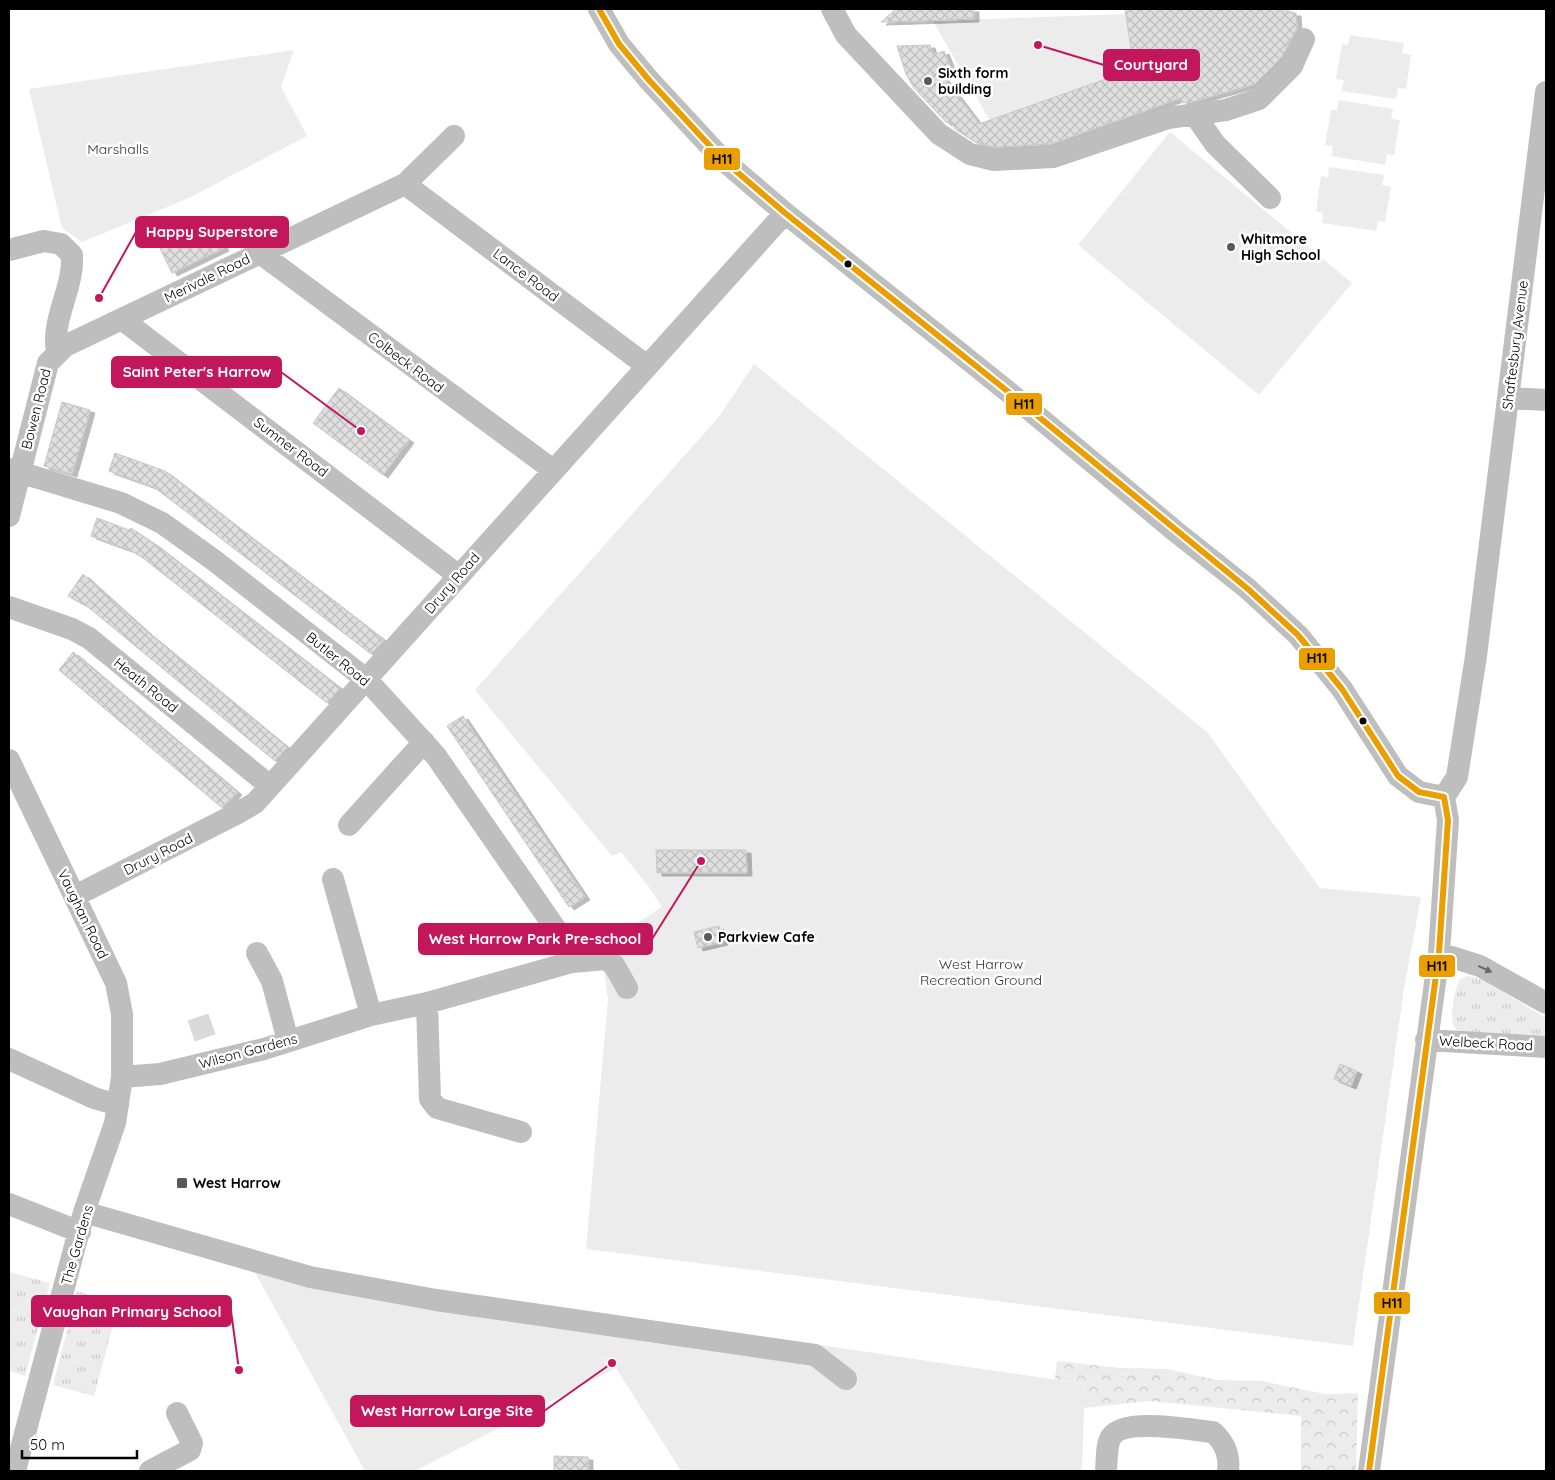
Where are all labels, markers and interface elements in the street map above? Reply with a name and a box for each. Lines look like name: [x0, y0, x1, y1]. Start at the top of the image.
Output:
callout: Courtyard: [1104, 50, 1199, 80]
text: Courtyard: [1114, 55, 1188, 74]
place label: Sixth form building: [938, 64, 1008, 98]
marker: Sixth form building: [922, 75, 934, 87]
park label: Marshalls: [87, 140, 149, 158]
line badge: H11: [703, 147, 741, 171]
text: H11: [712, 150, 732, 168]
callout: Happy Superstore: [136, 217, 288, 247]
text: Happy Superstore: [146, 222, 278, 241]
place label: Whitmore High School: [1241, 230, 1321, 264]
marker: Whitmore High School: [1225, 241, 1237, 253]
street label: Lance Road: [490, 244, 562, 306]
street label: Merivale Road: [161, 249, 253, 307]
unlabelled marker: [843, 259, 853, 269]
street label: Shaftesbury Avenue: [1498, 279, 1532, 411]
street label: Colbeck Road: [364, 328, 448, 396]
callout: Saint Peter's Harrow: [112, 357, 281, 387]
text: Saint Peter's Harrow: [123, 362, 272, 381]
street label: Bowen Road: [17, 367, 55, 451]
line badge: H11: [1005, 392, 1043, 416]
text: H11: [1014, 395, 1034, 413]
street label: Sumner Road: [250, 413, 332, 481]
street label: Drury Road: [420, 549, 484, 617]
street label: Butler Road: [303, 628, 373, 690]
line badge: H11: [1298, 647, 1336, 671]
text: H11: [1307, 649, 1327, 667]
street label: Heath Road: [110, 654, 182, 716]
unlabelled marker: [1358, 716, 1368, 726]
street label: Drury Road: [120, 829, 196, 879]
street label: Vaughan Road: [54, 866, 112, 962]
callout: West Harrow Park Pre-school: [419, 924, 652, 954]
place label: Parkview Cafe: [718, 928, 815, 946]
text: West Harrow Park Pre-school: [429, 929, 641, 948]
marker: Parkview Cafe: [702, 931, 714, 943]
line badge: H11: [1418, 954, 1456, 978]
park label: West Harrow Recreation Ground: [920, 955, 1042, 989]
text: H11: [1427, 957, 1447, 975]
one-way arrow: [1478, 965, 1492, 973]
street label: Wilson Gardens: [197, 1029, 299, 1073]
street label: Welbeck Road: [1439, 1032, 1533, 1054]
place label: West Harrow: [193, 1174, 281, 1192]
marker: West Harrow: [175, 1176, 189, 1190]
street label: The Gardens: [57, 1203, 97, 1287]
line badge: H11: [1373, 1291, 1411, 1315]
text: H11: [1382, 1294, 1402, 1312]
callout: Vaughan Primary School: [32, 1296, 231, 1326]
text: Vaughan Primary School: [43, 1302, 222, 1321]
callout: West Harrow Large Site: [351, 1396, 544, 1426]
text: West Harrow Large Site: [361, 1401, 533, 1420]
scale bar: [22, 1428, 138, 1460]
text: 50 m: [30, 1435, 65, 1454]

